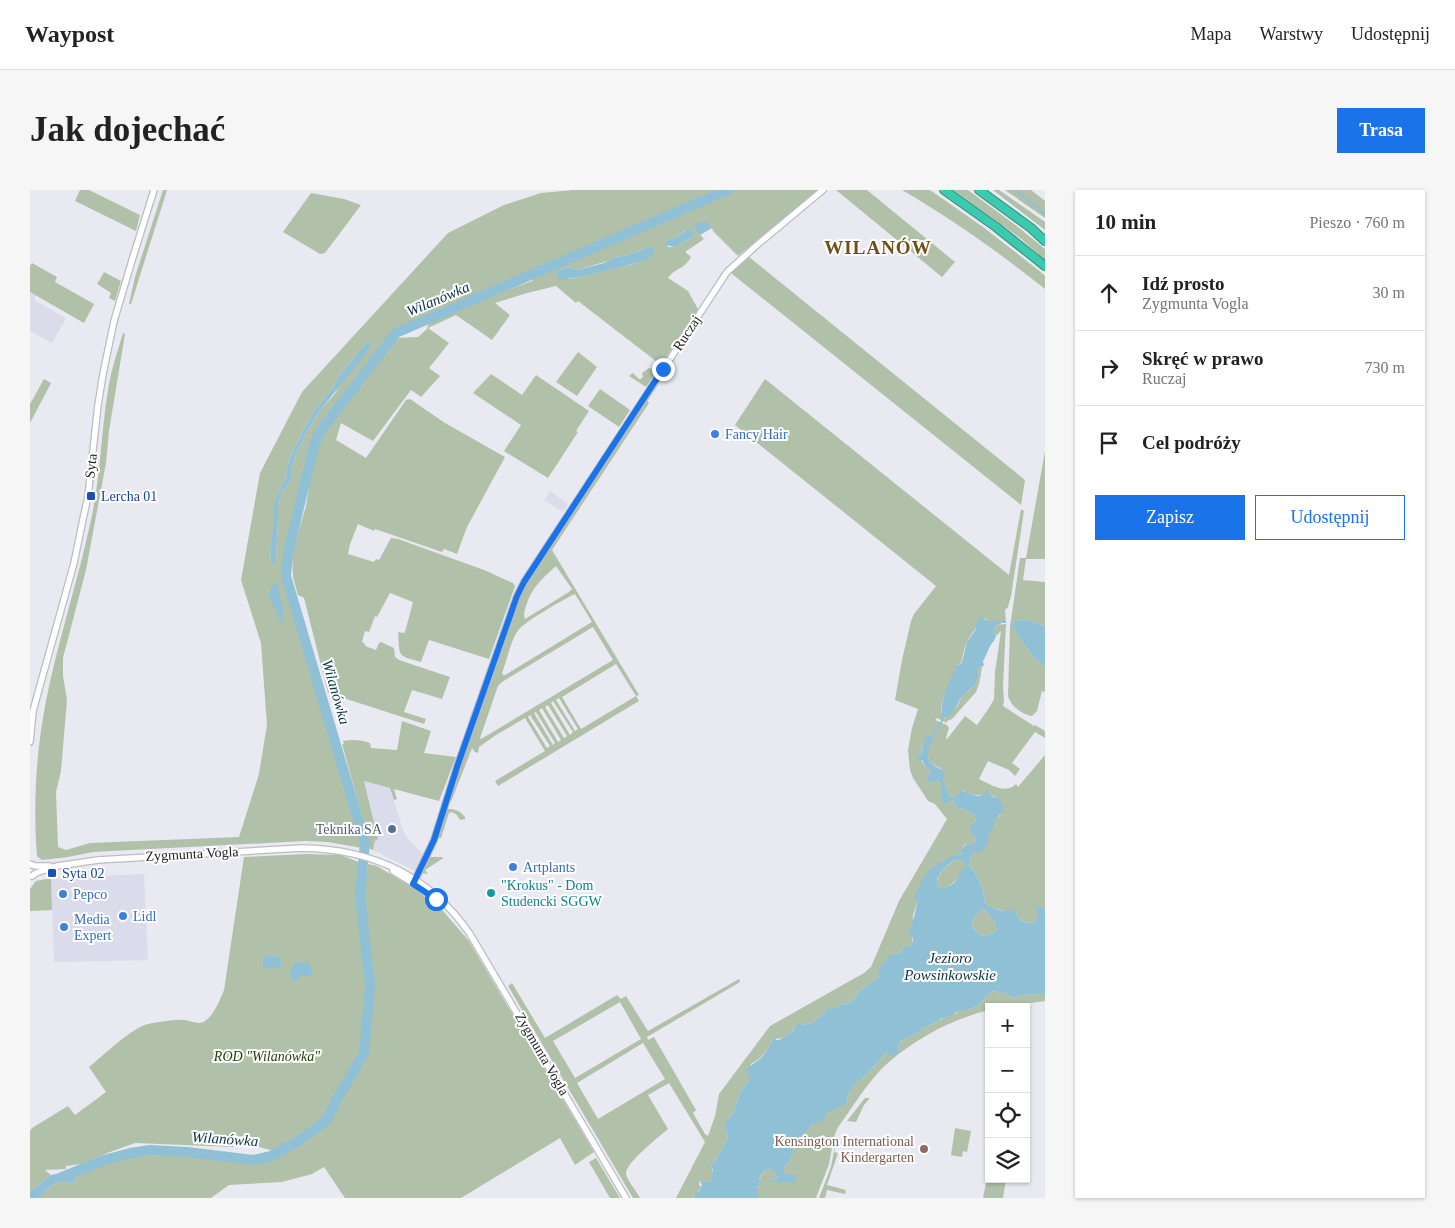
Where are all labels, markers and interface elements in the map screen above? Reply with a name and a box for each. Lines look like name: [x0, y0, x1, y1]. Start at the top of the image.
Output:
text: Waypost: [25, 21, 114, 47]
text: Mapa: [1190, 24, 1231, 44]
text: Warstwy: [1259, 24, 1323, 44]
text: Udostępnij: [1351, 24, 1430, 44]
button: Trasa: [1337, 108, 1425, 153]
text: Jak dojechać: [30, 110, 225, 149]
text: 10 min: [1095, 210, 1156, 234]
text: Pieszo · 760 m: [1309, 214, 1405, 231]
district label: WILANÓW: [824, 237, 932, 258]
text: Idź prosto: [1142, 273, 1225, 294]
water label: Wilanówka: [404, 279, 472, 319]
icon: ahead: [1095, 279, 1123, 307]
text: 30 m: [1373, 284, 1405, 301]
text: Zygmunta Vogla: [1142, 295, 1249, 312]
street label: Ruczaj: [670, 313, 704, 353]
text: Skręć w prawo: [1142, 348, 1263, 369]
icon: right: [1095, 354, 1123, 382]
route end: [652, 358, 675, 381]
text: 730 m: [1365, 359, 1405, 376]
text: Ruczaj: [1142, 370, 1186, 387]
place label: Fancy Hair: [725, 427, 788, 442]
marker: Fancy Hair: [709, 428, 721, 440]
icon: arrive: [1095, 429, 1123, 457]
text: Cel podróży: [1142, 432, 1241, 453]
street label: Syta: [82, 452, 100, 479]
place label: Lercha 01: [101, 489, 157, 504]
marker: Lercha 01: [85, 490, 97, 502]
button: Zapisz: [1095, 495, 1245, 540]
button: Udostępnij: [1255, 495, 1405, 540]
water label: Wilanówka: [319, 658, 353, 726]
place label: Teknika SA: [316, 822, 383, 837]
marker: Teknika SA: [386, 823, 398, 835]
street label: Zygmunta Vogla: [145, 844, 240, 864]
place label: Artplants: [523, 860, 575, 875]
marker: Artplants: [507, 861, 519, 873]
place label: Syta 02: [62, 866, 104, 881]
marker: Syta 02: [46, 867, 58, 879]
place label: "Krokus" - Dom Studencki SGGW: [501, 878, 603, 909]
place label: Pepco: [73, 887, 107, 902]
marker: "Krokus" - Dom Studencki SGGW: [485, 887, 497, 899]
marker: Pepco: [57, 888, 69, 900]
route start: [425, 888, 448, 911]
place label: Lidl: [133, 909, 156, 924]
marker: Lidl: [117, 910, 129, 922]
place label: Media Expert: [74, 912, 111, 943]
marker: Media Expert: [58, 921, 70, 933]
water label: Jezioro Powsinkowskie: [903, 950, 996, 983]
map controls: [985, 1003, 1030, 1183]
button: +: [985, 1003, 1030, 1048]
street label: Zygmunta Vogla: [512, 1010, 572, 1099]
button: −: [985, 1048, 1030, 1093]
park label: ROD "Wilanówka": [213, 1049, 320, 1064]
button: locate: [985, 1093, 1030, 1138]
water label: Wilanówka: [191, 1129, 259, 1149]
place label: Kensington International Kindergarten: [774, 1134, 914, 1165]
button: layers: [985, 1138, 1030, 1183]
marker: Kensington International Kindergarten: [918, 1143, 930, 1155]

